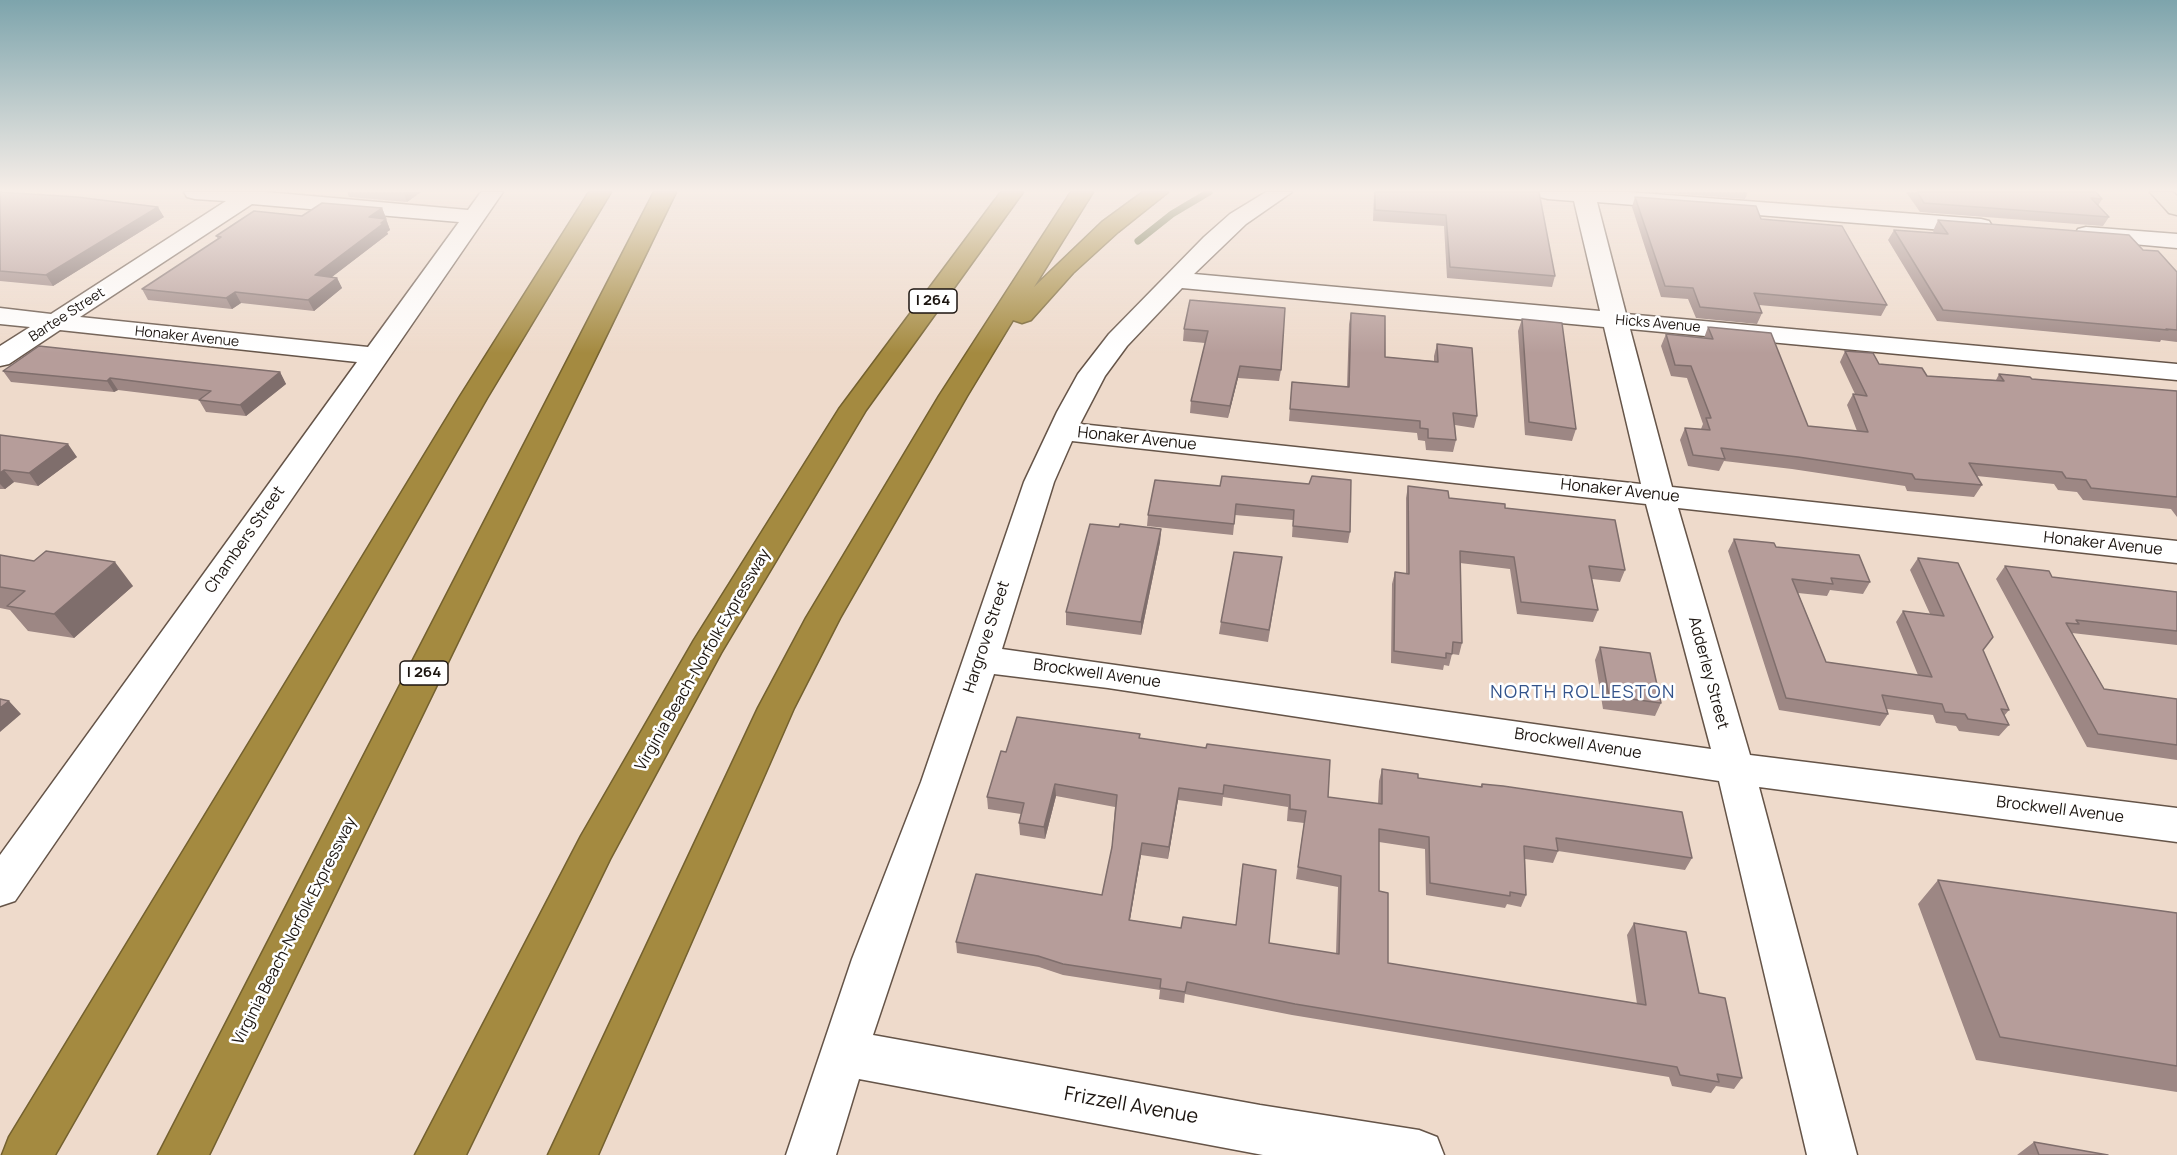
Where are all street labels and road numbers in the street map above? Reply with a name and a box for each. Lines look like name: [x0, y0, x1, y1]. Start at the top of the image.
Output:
street label: Bartee Street: [26, 284, 108, 346]
road number: I 264: [909, 289, 957, 313]
street label: Hicks Avenue: [1615, 312, 1701, 336]
street label: Honaker Avenue: [134, 323, 240, 351]
street label: Honaker Avenue: [1076, 423, 1198, 455]
street label: Honaker Avenue: [1559, 475, 1681, 507]
street label: Chambers Street: [201, 483, 289, 597]
street label: Honaker Avenue: [2042, 528, 2164, 560]
street label: Virginia Beach-Norfolk Expressway: [631, 546, 775, 774]
street label: Hargrove Street: [960, 578, 1014, 696]
street label: Adderley Street: [1684, 615, 1732, 731]
street label: Brockwell Avenue: [1032, 656, 1162, 692]
road number: I 264: [400, 661, 448, 685]
street label: Brockwell Avenue: [1513, 724, 1643, 764]
street label: Brockwell Avenue: [1995, 793, 2125, 827]
street label: Virginia Beach-Norfolk Expressway: [229, 814, 361, 1048]
street label: Frizzell Avenue: [1062, 1082, 1200, 1130]

